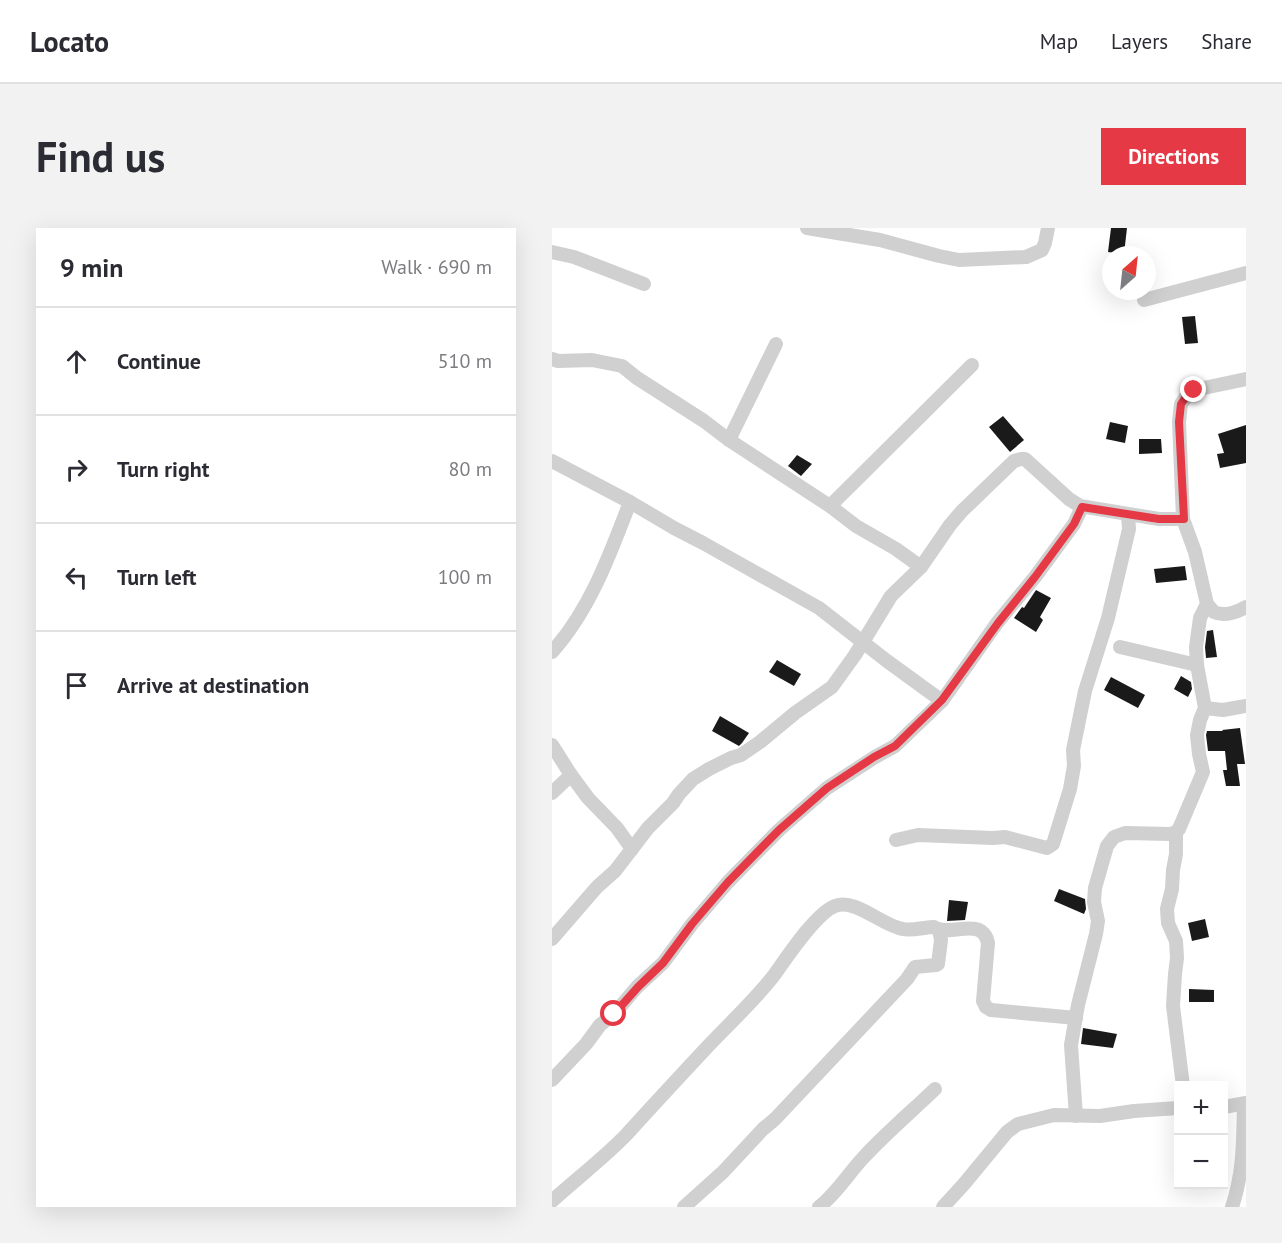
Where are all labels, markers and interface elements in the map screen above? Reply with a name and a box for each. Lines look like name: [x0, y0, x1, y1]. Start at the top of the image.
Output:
text: Locato: [30, 23, 109, 60]
text: Map: [1040, 28, 1078, 55]
text: Layers: [1111, 28, 1168, 55]
text: Share: [1201, 28, 1252, 55]
button: Directions: [1101, 128, 1246, 185]
text: Find us: [36, 129, 165, 184]
north arrow: [1102, 246, 1156, 300]
text: 9 min: [60, 251, 123, 284]
text: Walk · 690 m: [381, 254, 492, 280]
icon: ahead: [60, 345, 93, 378]
text: Continue: [117, 347, 201, 375]
text: 510 m: [438, 348, 492, 374]
route end: [1180, 376, 1206, 402]
icon: right: [60, 453, 93, 486]
text: Turn right: [117, 455, 209, 483]
text: 80 m: [449, 456, 492, 482]
icon: left: [60, 561, 93, 594]
text: Turn left: [117, 563, 197, 591]
text: 100 m: [438, 564, 492, 590]
icon: arrive: [60, 669, 93, 702]
text: Arrive at destination: [117, 671, 309, 699]
route start: [600, 1000, 626, 1026]
map controls: [1174, 1081, 1228, 1189]
button: +: [1174, 1081, 1228, 1135]
button: −: [1174, 1135, 1228, 1189]

